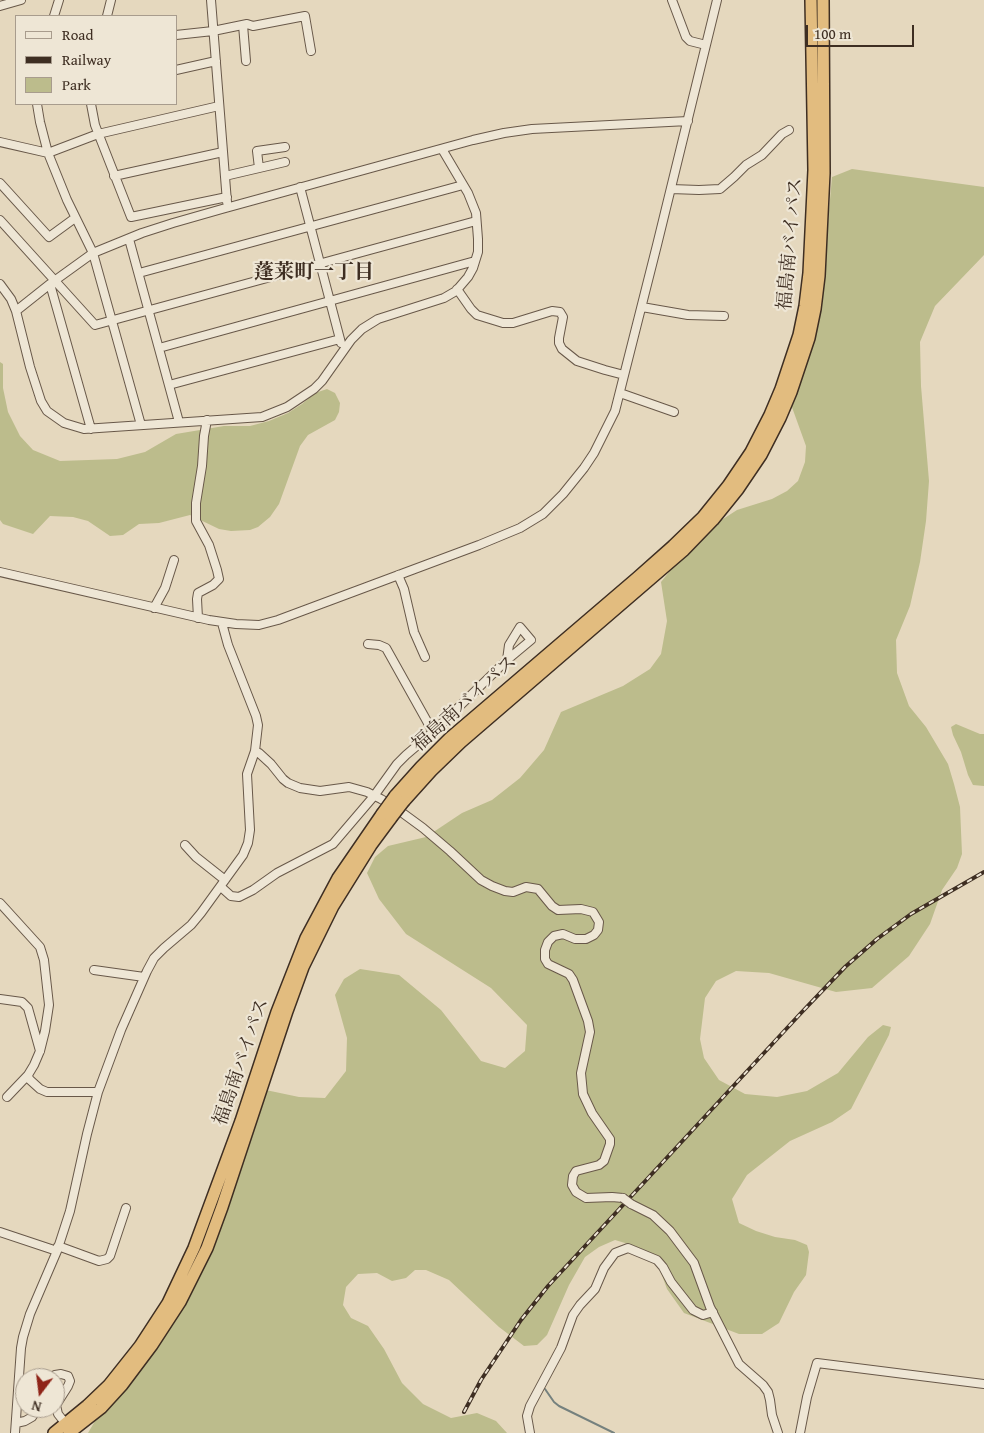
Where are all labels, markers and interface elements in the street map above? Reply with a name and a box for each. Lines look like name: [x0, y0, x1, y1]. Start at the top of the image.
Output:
legend: [15, 15, 178, 105]
scale bar: [809, 15, 916, 47]
text: 100 m: [814, 23, 851, 44]
text: Road: [62, 24, 93, 45]
text: Railway: [62, 49, 111, 70]
text: Park: [62, 74, 91, 95]
street label: 福島南バイパス: [774, 177, 808, 311]
district label: 蓬莱町一丁目: [254, 261, 374, 285]
street label: 福島南バイパス: [408, 651, 522, 757]
street label: 福島南バイパス: [210, 995, 274, 1129]
north arrow: [15, 1368, 65, 1418]
text: N: [29, 1396, 43, 1417]

